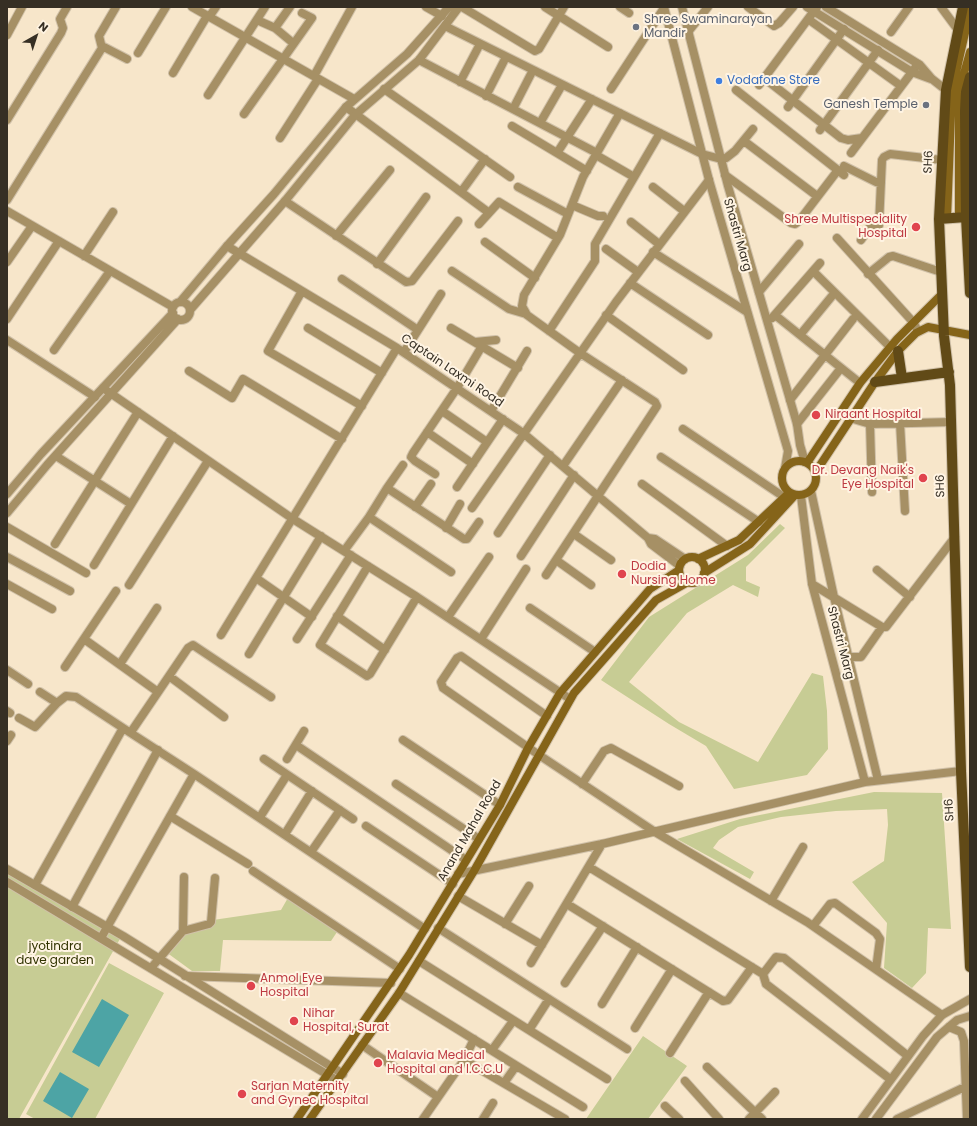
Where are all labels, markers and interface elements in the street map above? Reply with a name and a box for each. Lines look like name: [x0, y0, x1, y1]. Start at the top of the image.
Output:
place label: Shree Swaminarayan Mandir: [644, 13, 773, 41]
north arrow: [16, 16, 56, 56]
text: N: [35, 18, 52, 35]
marker: Shree Swaminarayan Mandir: [631, 22, 641, 32]
place label: Vodafone Store: [727, 74, 820, 88]
marker: Vodafone Store: [714, 76, 724, 86]
place label: Ganesh Temple: [823, 98, 918, 112]
marker: Ganesh Temple: [921, 100, 931, 110]
street label: SH6: [921, 150, 937, 174]
street label: Shastri Marg: [720, 197, 754, 273]
place label: Shree Multispeciality Hospital: [784, 213, 907, 241]
marker: Shree Multispeciality Hospital: [910, 221, 922, 233]
street label: Captain Laxmi Road: [398, 331, 506, 411]
place label: Niraant Hospital: [825, 408, 921, 422]
marker: Niraant Hospital: [810, 409, 822, 421]
place label: Dr. Devang Naik's Eye Hospital: [812, 464, 914, 492]
marker: Dr. Devang Naik's Eye Hospital: [917, 472, 929, 484]
street label: SH6: [934, 474, 948, 498]
place label: Dodia Nursing Home: [631, 560, 716, 588]
marker: Dodia Nursing Home: [616, 568, 628, 580]
street label: Shastri Marg: [823, 605, 857, 681]
street label: Anand Mahal Road: [435, 778, 505, 884]
street label: SH6: [942, 798, 958, 822]
park label: jyotindra dave garden: [16, 940, 94, 968]
place label: Anmol Eye Hospital: [260, 972, 322, 1000]
marker: Anmol Eye Hospital: [245, 980, 257, 992]
place label: Nihar Hospital, Surat: [303, 1007, 389, 1035]
marker: Nihar Hospital, Surat: [288, 1015, 300, 1027]
place label: Malavia Medical Hospital and I.C.C.U: [387, 1049, 503, 1077]
marker: Malavia Medical Hospital and I.C.C.U: [372, 1057, 384, 1069]
place label: Sarjan Maternity and Gynec Hospital: [251, 1080, 369, 1108]
marker: Sarjan Maternity and Gynec Hospital: [236, 1088, 248, 1100]

